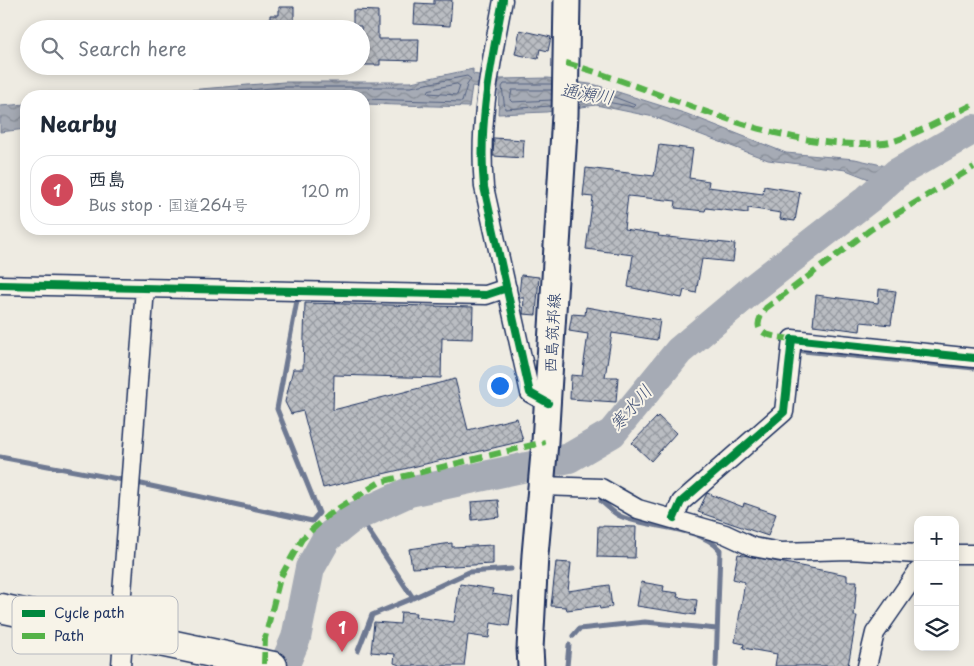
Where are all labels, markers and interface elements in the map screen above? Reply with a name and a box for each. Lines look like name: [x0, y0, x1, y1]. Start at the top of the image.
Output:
search box: [20, 20, 370, 75]
icon: search: [38, 34, 66, 62]
text: Search here: [78, 34, 187, 62]
water label: 通瀬川: [558, 75, 616, 110]
text: Nearby: [40, 107, 117, 139]
text: 西島: [88, 164, 126, 192]
text: 1: [53, 178, 61, 202]
text: 120 m: [302, 178, 349, 202]
text: Bus stop · 国道264号: [88, 192, 248, 216]
street label: 西島筑邦線: [537, 292, 565, 374]
your location: [487, 373, 513, 399]
water label: 寒水川: [602, 378, 658, 436]
map controls: [914, 516, 959, 651]
button: +: [914, 516, 959, 561]
button: −: [914, 561, 959, 606]
legend: [12, 596, 178, 654]
text: Cycle path: [54, 602, 125, 623]
button: layers: [914, 606, 959, 651]
pin: 1: [326, 611, 358, 652]
text: Path: [54, 625, 84, 646]

